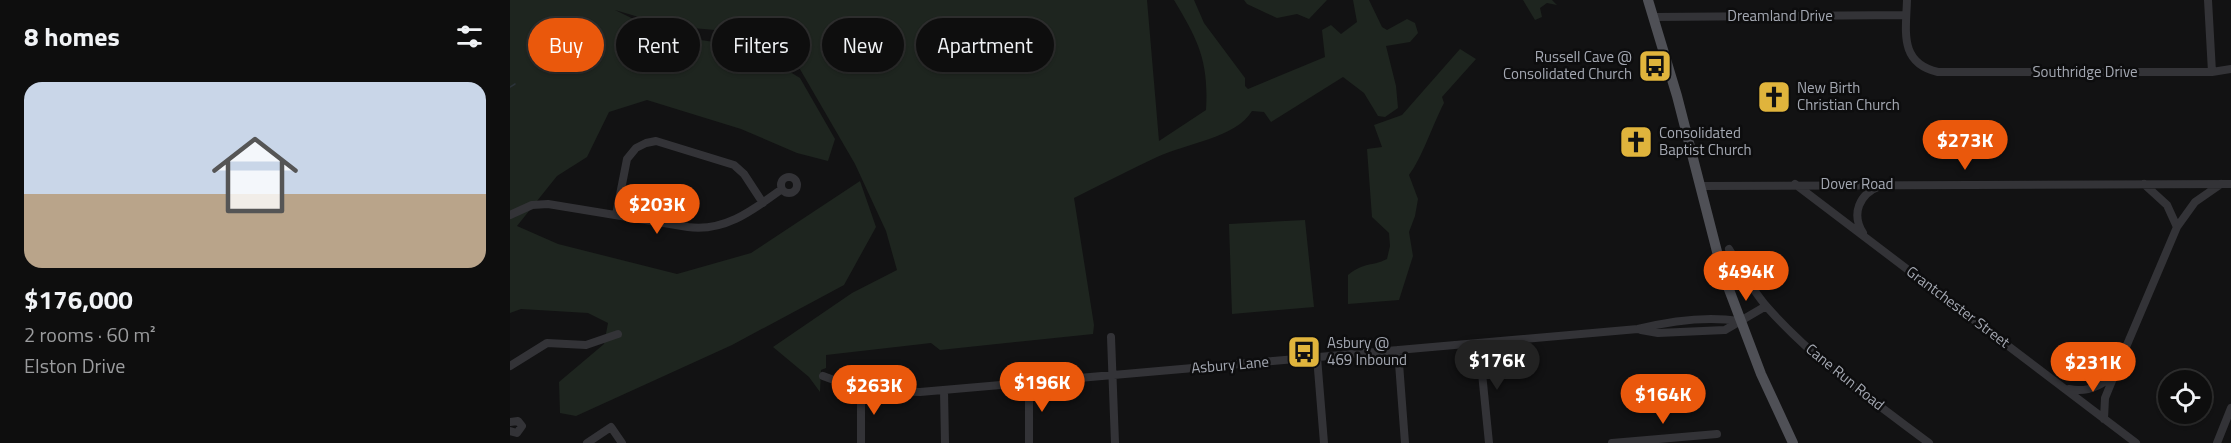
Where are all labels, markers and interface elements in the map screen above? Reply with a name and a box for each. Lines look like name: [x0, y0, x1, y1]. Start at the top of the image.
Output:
street label: Dreamland Drive: [1727, 4, 1833, 27]
text: 8 homes: [24, 17, 120, 56]
chip: Buy: [528, 18, 604, 72]
chip: Rent: [616, 18, 700, 72]
chip: Filters: [712, 18, 810, 72]
chip: New: [822, 18, 904, 72]
chip: Apartment: [916, 18, 1054, 72]
icon: filters: [453, 20, 486, 53]
place label: Russell Cave @ Consolidated Church: [1503, 45, 1632, 85]
bus stop icon: Russell Cave @ Consolidated Church: [1637, 48, 1673, 84]
street label: Southridge Drive: [2032, 60, 2138, 83]
place label: New Birth Christian Church: [1797, 76, 1900, 116]
church icon: New Birth Christian Church: [1756, 79, 1792, 115]
pin: $273K: [1923, 120, 2007, 171]
icon: home: [201, 121, 309, 229]
place label: Consolidated Baptist Church: [1659, 121, 1752, 161]
church icon: Consolidated Baptist Church: [1618, 124, 1654, 160]
text: $273K: [1937, 124, 1993, 155]
street label: Dover Road: [1820, 172, 1894, 195]
pin: $203K: [615, 184, 699, 235]
text: $203K: [629, 188, 685, 219]
pin: $494K: [1704, 251, 1788, 302]
text: $494K: [1718, 255, 1774, 286]
street label: Grantchester Street: [1902, 260, 2015, 354]
text: $176,000: [24, 280, 133, 319]
text: 2 rooms · 60 m²: [24, 319, 156, 350]
place label: Asbury @ 469 Inbound: [1327, 331, 1407, 371]
bus stop icon: Asbury @ 469 Inbound: [1286, 334, 1322, 370]
street label: Cane Run Road: [1801, 338, 1890, 416]
pin: $176K: [1455, 340, 1539, 391]
pin: $231K: [2051, 342, 2135, 393]
text: $176K: [1469, 344, 1525, 375]
text: $231K: [2065, 346, 2121, 377]
text: Elston Drive: [24, 350, 125, 381]
street label: Asbury Lane: [1190, 350, 1270, 379]
pin: $196K: [1000, 362, 1084, 413]
pin: $263K: [832, 365, 916, 416]
text: $196K: [1014, 366, 1070, 397]
text: $263K: [846, 369, 902, 400]
map controls: [2158, 370, 2212, 424]
button: locate: [2158, 370, 2212, 424]
pin: $164K: [1621, 374, 1705, 425]
text: $164K: [1635, 378, 1691, 409]

